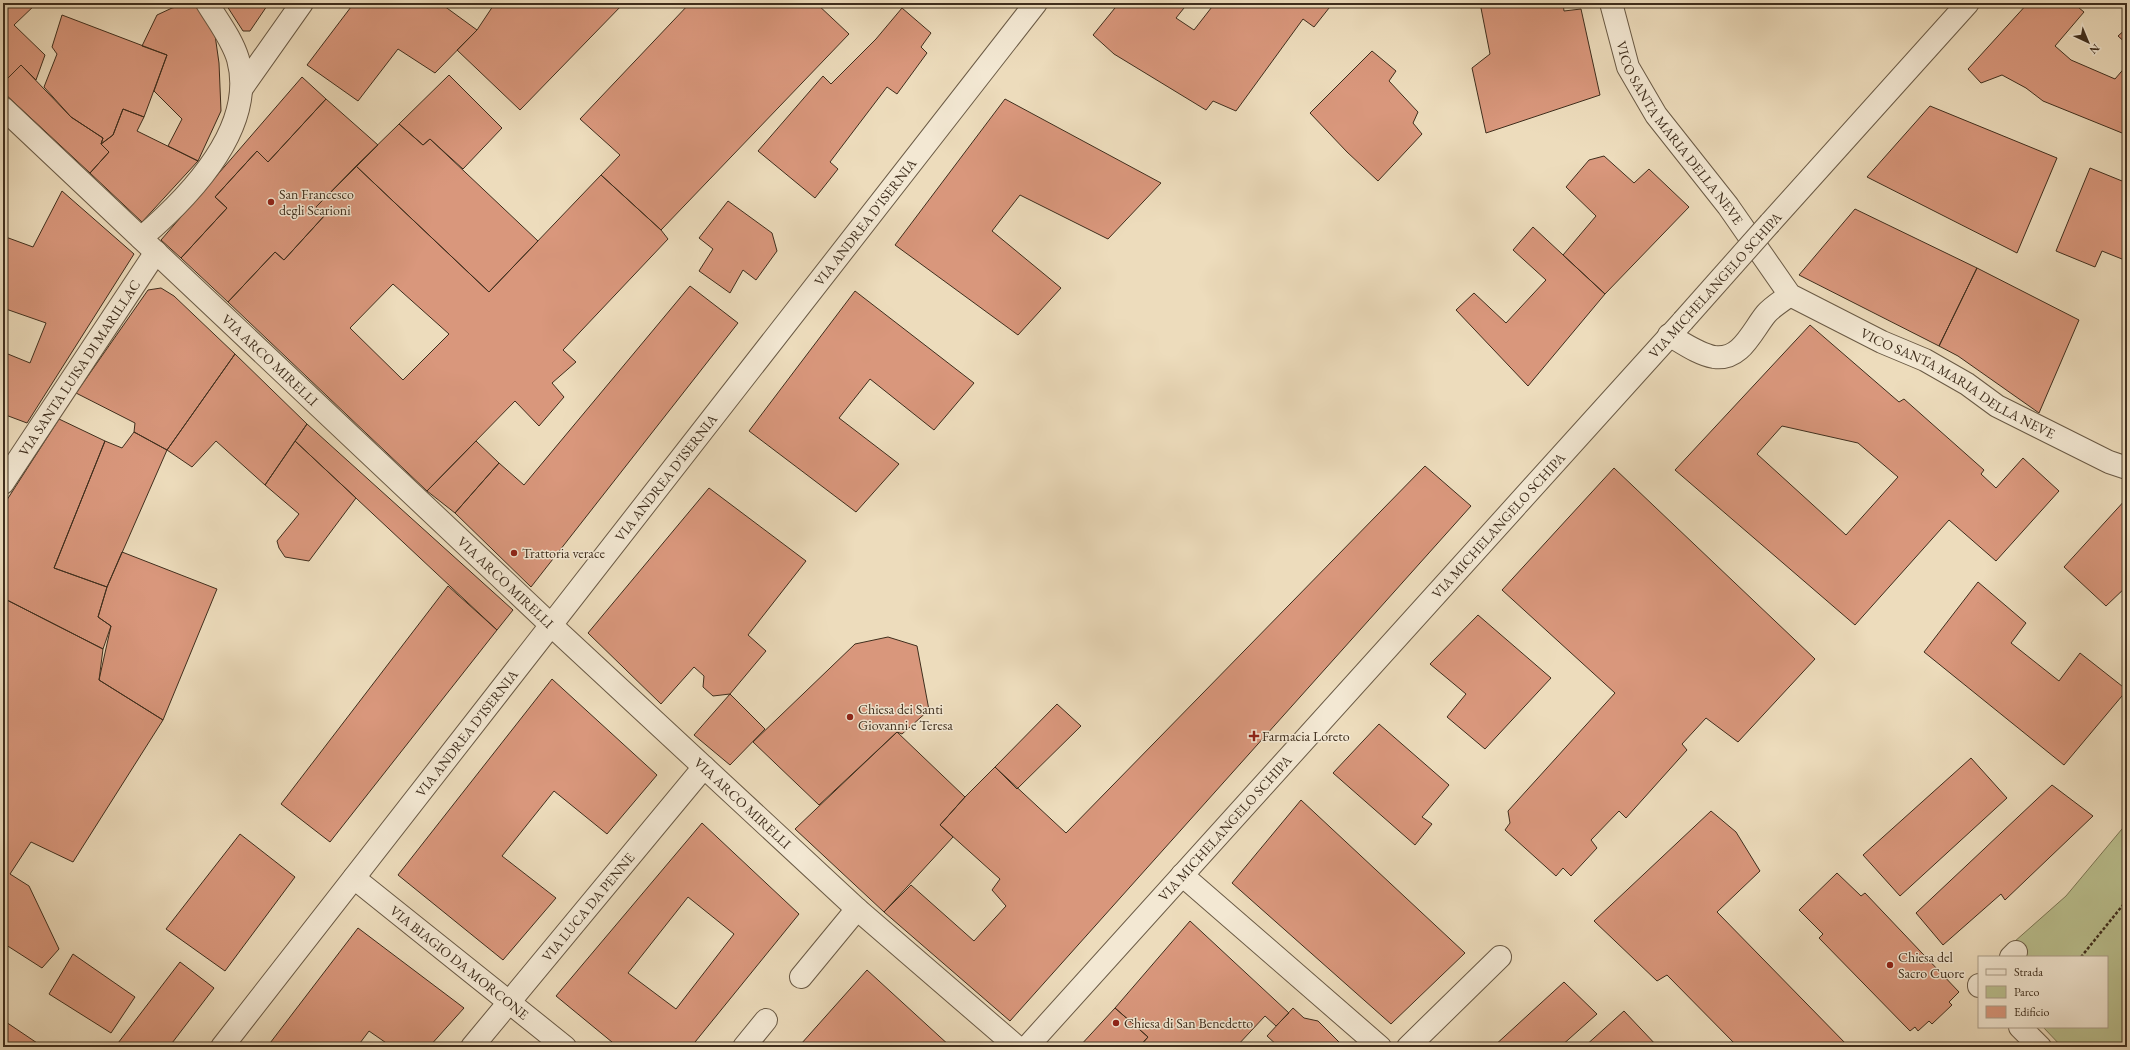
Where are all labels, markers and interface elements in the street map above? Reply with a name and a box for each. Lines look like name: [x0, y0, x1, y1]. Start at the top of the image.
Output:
north arrow: [2068, 22, 2108, 62]
street label: VICO SANTA MARIA DELLA NEVE: [1612, 39, 1747, 228]
text: N: [2087, 41, 2103, 57]
street label: VIA ANDREA D'ISERNIA: [810, 155, 921, 289]
place label: San Francesco degli Scarioni: [279, 185, 354, 219]
marker: San Francesco degli Scarioni: [266, 197, 276, 207]
street label: VIA MICHELANGELO SCHIPA: [1645, 208, 1786, 362]
street label: VIA SANTA LUISA DI MARILLAC: [14, 276, 144, 460]
street label: VIA ARCO MIRELLI: [218, 310, 322, 410]
street label: VICO SANTA MARIA DELLA NEVE: [1857, 323, 2058, 443]
street label: VIA ANDREA D'ISERNIA: [611, 410, 721, 545]
street label: VIA MICHELANGELO SCHIPA: [1428, 448, 1569, 602]
street label: VIA ARCO MIRELLI: [453, 532, 558, 632]
place label: Trattoria verace: [522, 544, 605, 562]
marker: Trattoria verace: [509, 548, 519, 558]
street label: VIA ANDREA D'ISERNIA: [411, 666, 522, 800]
place label: Chiesa dei Santi Giovanni e Teresa: [858, 700, 953, 734]
marker: Chiesa dei Santi Giovanni e Teresa: [845, 712, 855, 722]
place label: Farmacia Loreto: [1262, 727, 1350, 745]
marker: Farmacia Loreto: [1249, 731, 1259, 741]
street label: VIA MICHELANGELO SCHIPA: [1154, 751, 1296, 905]
street label: VIA ARCO MIRELLI: [690, 753, 795, 853]
street label: VIA LUCA DA PENNE: [538, 849, 639, 965]
street label: VIA BIAGIO DA MORCONE: [386, 901, 533, 1024]
place label: Chiesa del Sacro Cuore: [1898, 948, 1965, 982]
legend: [1978, 956, 2108, 1028]
marker: Chiesa del Sacro Cuore: [1885, 960, 1895, 970]
text: Strada: [2014, 964, 2043, 980]
text: Parco: [2014, 984, 2039, 1000]
text: Edificio: [2014, 1004, 2050, 1020]
place label: Chiesa di San Benedetto: [1124, 1014, 1253, 1032]
marker: Chiesa di San Benedetto: [1111, 1018, 1121, 1028]

